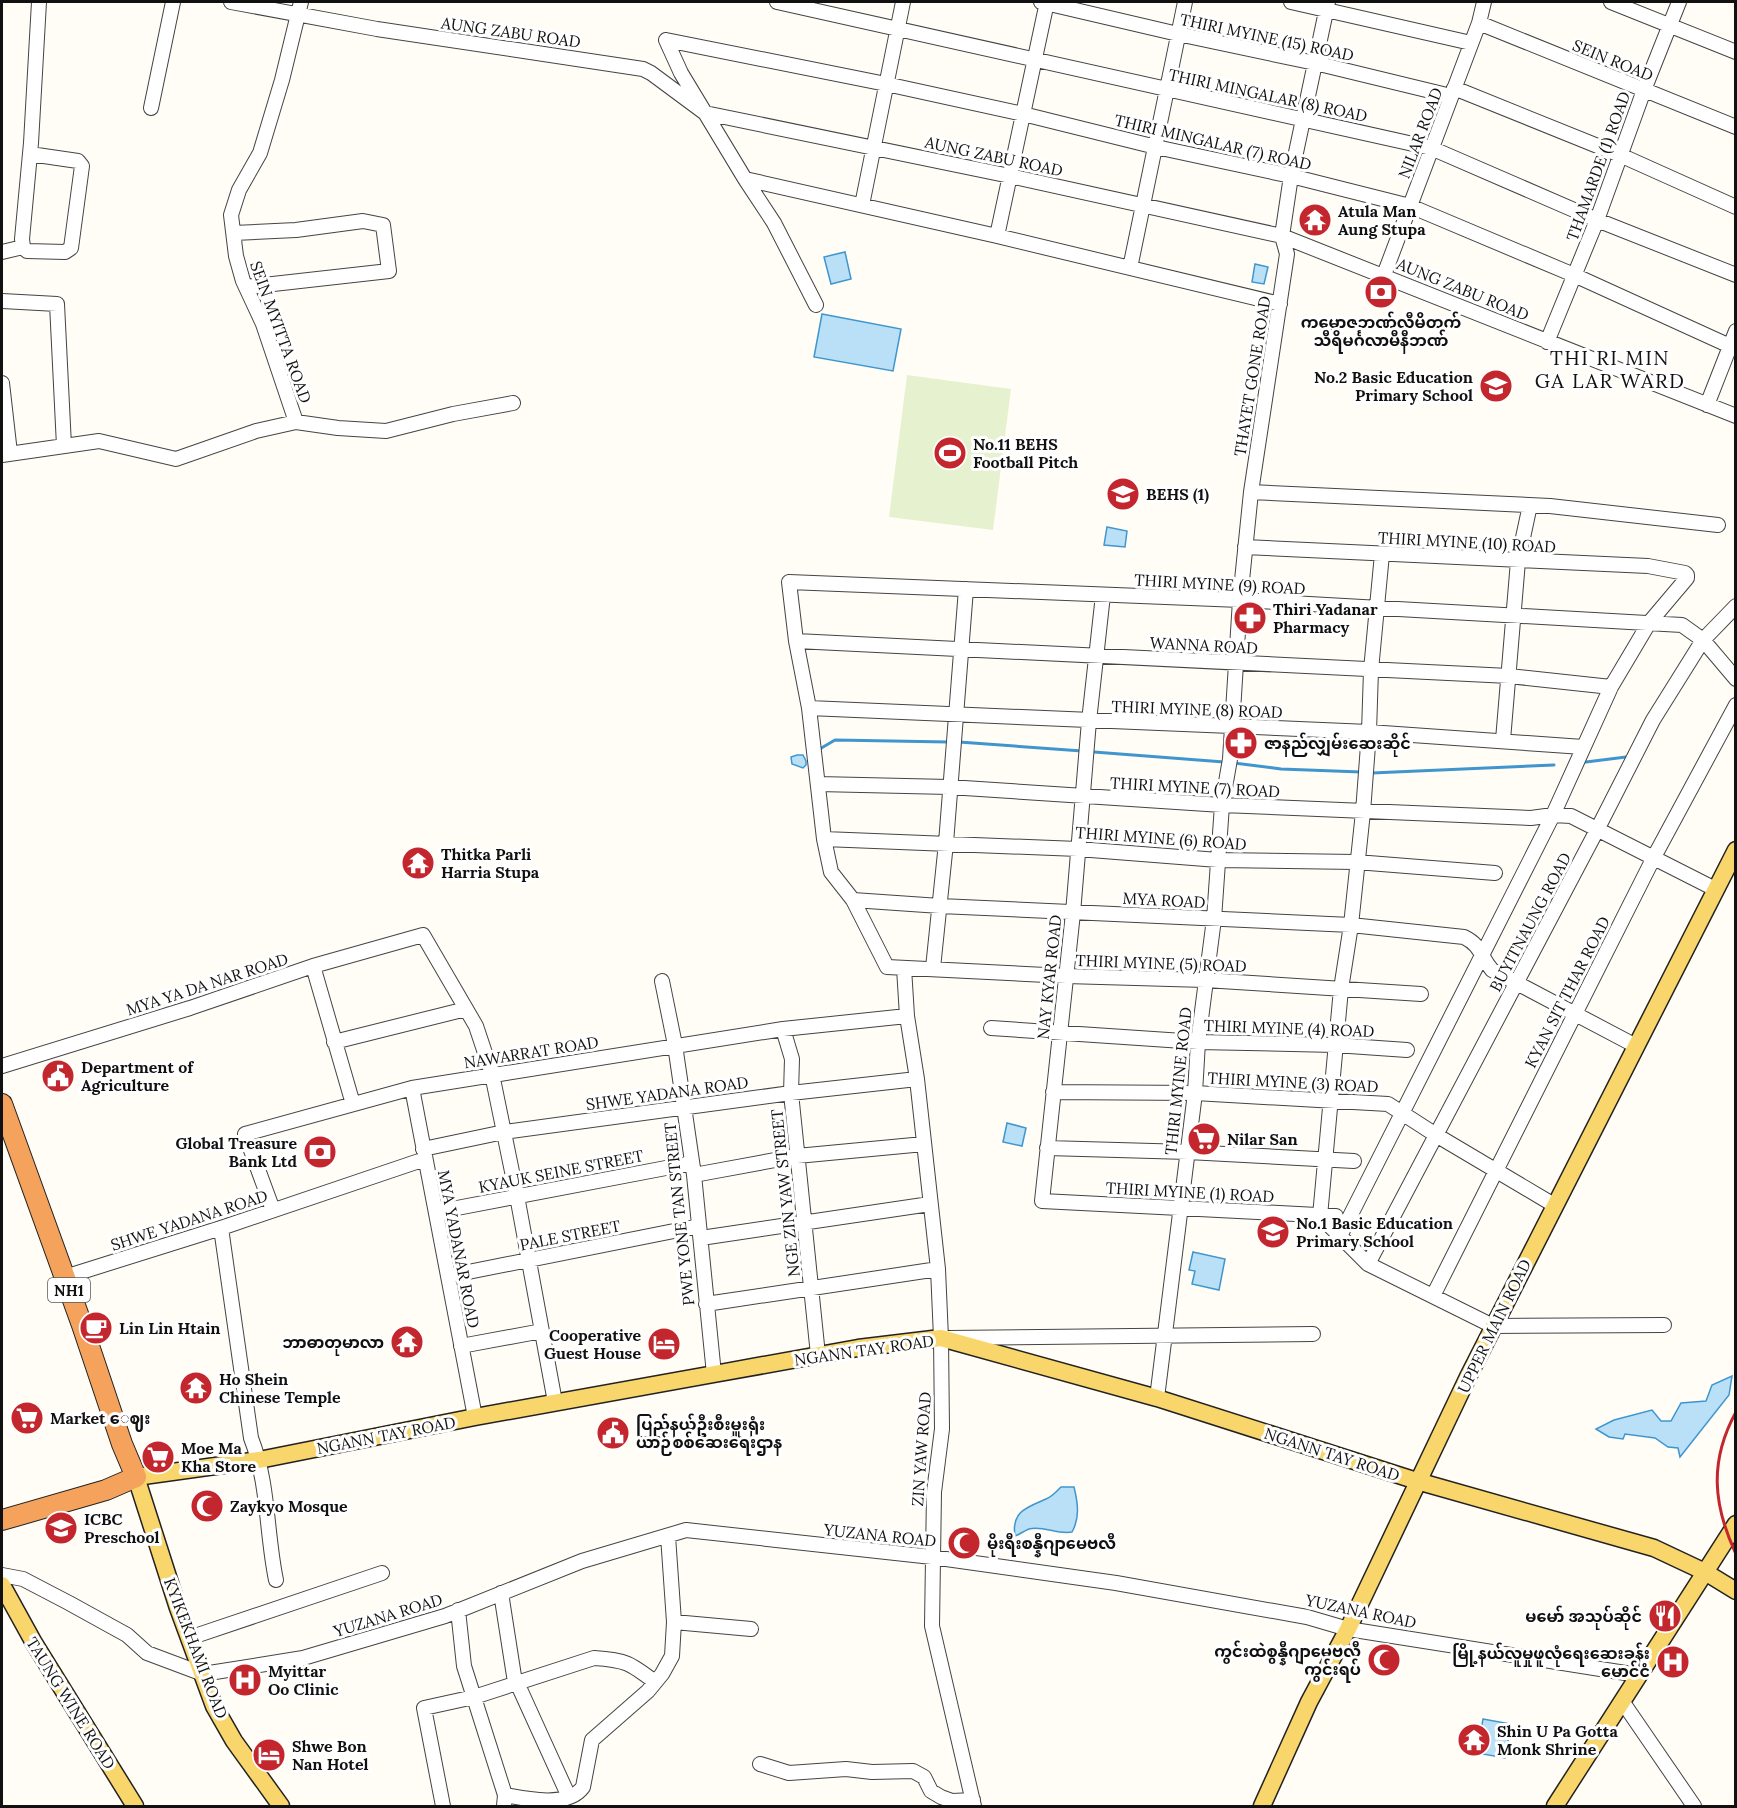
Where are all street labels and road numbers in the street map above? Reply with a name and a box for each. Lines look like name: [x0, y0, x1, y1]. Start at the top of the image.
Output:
street label: THIRI MYINE (15) ROAD: [1178, 9, 1356, 66]
street label: AUNG ZABU ROAD: [439, 12, 582, 52]
street label: SEIN ROAD: [1570, 35, 1656, 85]
street label: THIRI MINGALAR (8) ROAD: [1167, 64, 1369, 127]
street label: NILAR ROAD: [1393, 85, 1447, 181]
street label: THAMARDE (1) ROAD: [1562, 88, 1635, 244]
street label: THIRI MINGALAR (7) ROAD: [1112, 110, 1314, 175]
street label: AUNG ZABU ROAD: [922, 131, 1065, 180]
street label: AUNG ZABU ROAD: [1393, 253, 1532, 325]
street label: SEIN MYITTA ROAD: [246, 258, 316, 406]
street label: THAYET GONE ROAD: [1229, 294, 1275, 458]
street label: THIRI MYINE (10) ROAD: [1378, 527, 1556, 558]
street label: THIRI MYINE (9) ROAD: [1134, 570, 1306, 599]
street label: WANNA ROAD: [1149, 632, 1259, 658]
street label: THIRI MYINE (8) ROAD: [1111, 696, 1283, 723]
street label: THIRI MYINE (7) ROAD: [1110, 773, 1280, 802]
street label: THIRI MYINE (6) ROAD: [1075, 822, 1247, 855]
street label: BUYITNAUNG ROAD: [1485, 849, 1575, 995]
street label: MYA ROAD: [1122, 888, 1206, 912]
street label: KYAN SIT THAR ROAD: [1520, 913, 1614, 1071]
street label: NAY KYAR ROAD: [1033, 914, 1066, 1040]
street label: MYA YA DA NAR ROAD: [124, 948, 291, 1020]
street label: THIRI MYINE (5) ROAD: [1075, 950, 1247, 977]
street label: THIRI MYINE ROAD: [1160, 1006, 1196, 1156]
street label: THIRI MYINE (4) ROAD: [1203, 1015, 1375, 1042]
street label: NAWARRAT ROAD: [462, 1031, 600, 1073]
street label: THIRI MYINE (3) ROAD: [1207, 1068, 1379, 1097]
street label: SHWE YADANA ROAD: [584, 1072, 750, 1114]
street label: NGE ZIN YAW STREET: [766, 1108, 804, 1278]
street label: PWE YONE TAN STREET: [659, 1121, 699, 1307]
street label: KYAUK SEINE STREET: [477, 1145, 645, 1197]
street label: MYA YADANAR ROAD: [434, 1168, 484, 1330]
street label: THIRI MYINE (1) ROAD: [1105, 1178, 1275, 1207]
street label: SHWE YADANA ROAD: [108, 1185, 270, 1255]
street label: PALE STREET: [518, 1215, 622, 1255]
street label: UPPER MAIN ROAD: [1453, 1256, 1535, 1396]
road number: NH1: [48, 1278, 90, 1302]
street label: NGANN TAY ROAD: [793, 1330, 935, 1370]
street label: ZIN YAW ROAD: [907, 1391, 935, 1507]
street label: NGANN TAY ROAD: [315, 1412, 457, 1458]
street label: NGANN TAY ROAD: [1262, 1423, 1402, 1485]
street label: YUZANA ROAD: [822, 1519, 937, 1551]
street label: KYIKEKHAMI ROAD: [160, 1575, 232, 1721]
street label: YUZANA ROAD: [330, 1589, 445, 1641]
street label: YUZANA ROAD: [1303, 1589, 1418, 1633]
street label: TAUNG WINE ROAD: [22, 1633, 120, 1773]

